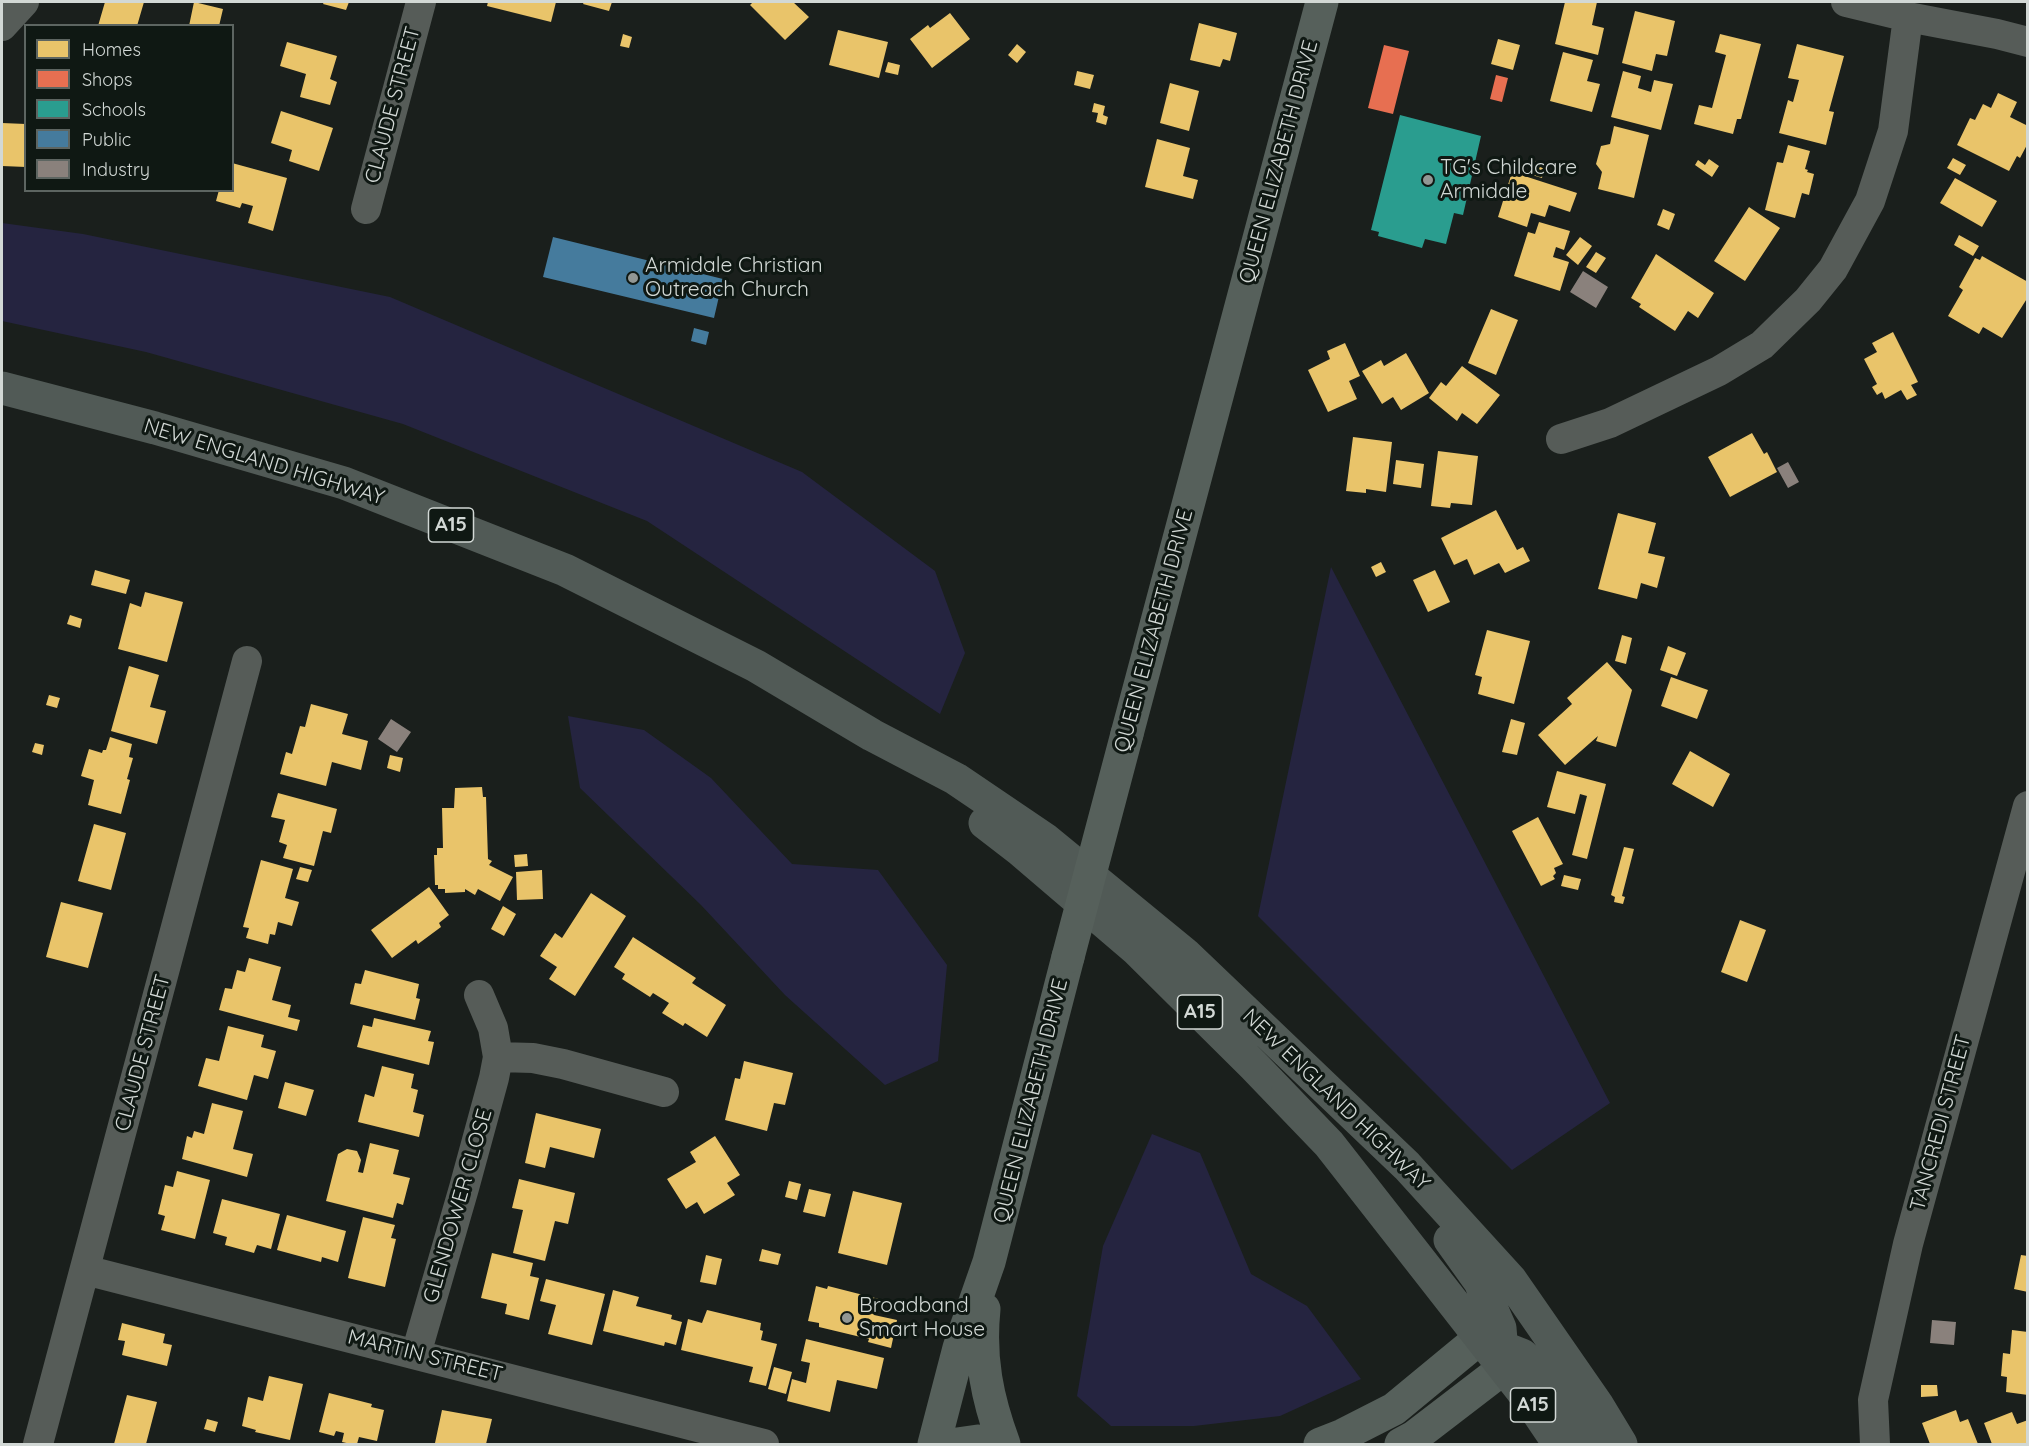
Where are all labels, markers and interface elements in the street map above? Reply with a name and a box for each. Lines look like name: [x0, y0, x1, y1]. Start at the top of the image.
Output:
legend: [24, 24, 234, 192]
street label: CLAUDE STREET: [360, 24, 426, 186]
street label: QUEEN ELIZABETH DRIVE: [1234, 37, 1324, 287]
text: Homes: [82, 38, 141, 61]
text: Shops: [82, 68, 133, 91]
text: Schools: [82, 98, 146, 121]
text: Public: [82, 128, 131, 151]
place label: TG's Childcare Armidale: [1440, 155, 1577, 205]
text: Industry: [82, 158, 150, 181]
marker: TG's Childcare Armidale: [1421, 173, 1435, 187]
place label: Armidale Christian Outreach Church: [645, 253, 823, 303]
marker: Armidale Christian Outreach Church: [626, 271, 640, 285]
street label: NEW ENGLAND HIGHWAY: [141, 413, 387, 511]
street label: QUEEN ELIZABETH DRIVE: [1109, 506, 1199, 756]
road number: A15: [428, 508, 474, 542]
street label: CLAUDE STREET: [110, 972, 176, 1134]
street label: QUEEN ELIZABETH DRIVE: [988, 976, 1074, 1226]
road number: A15: [1178, 995, 1222, 1029]
street label: NEW ENGLAND HIGHWAY: [1237, 1004, 1435, 1196]
street label: TANCREDI STREET: [1905, 1032, 1977, 1214]
street label: GLENDOWER CLOSE: [418, 1106, 498, 1306]
place label: Broadband Smart House: [859, 1293, 985, 1343]
marker: Broadband Smart House: [840, 1311, 854, 1325]
street label: MARTIN STREET: [345, 1325, 505, 1387]
road number: A15: [1510, 1388, 1556, 1422]

